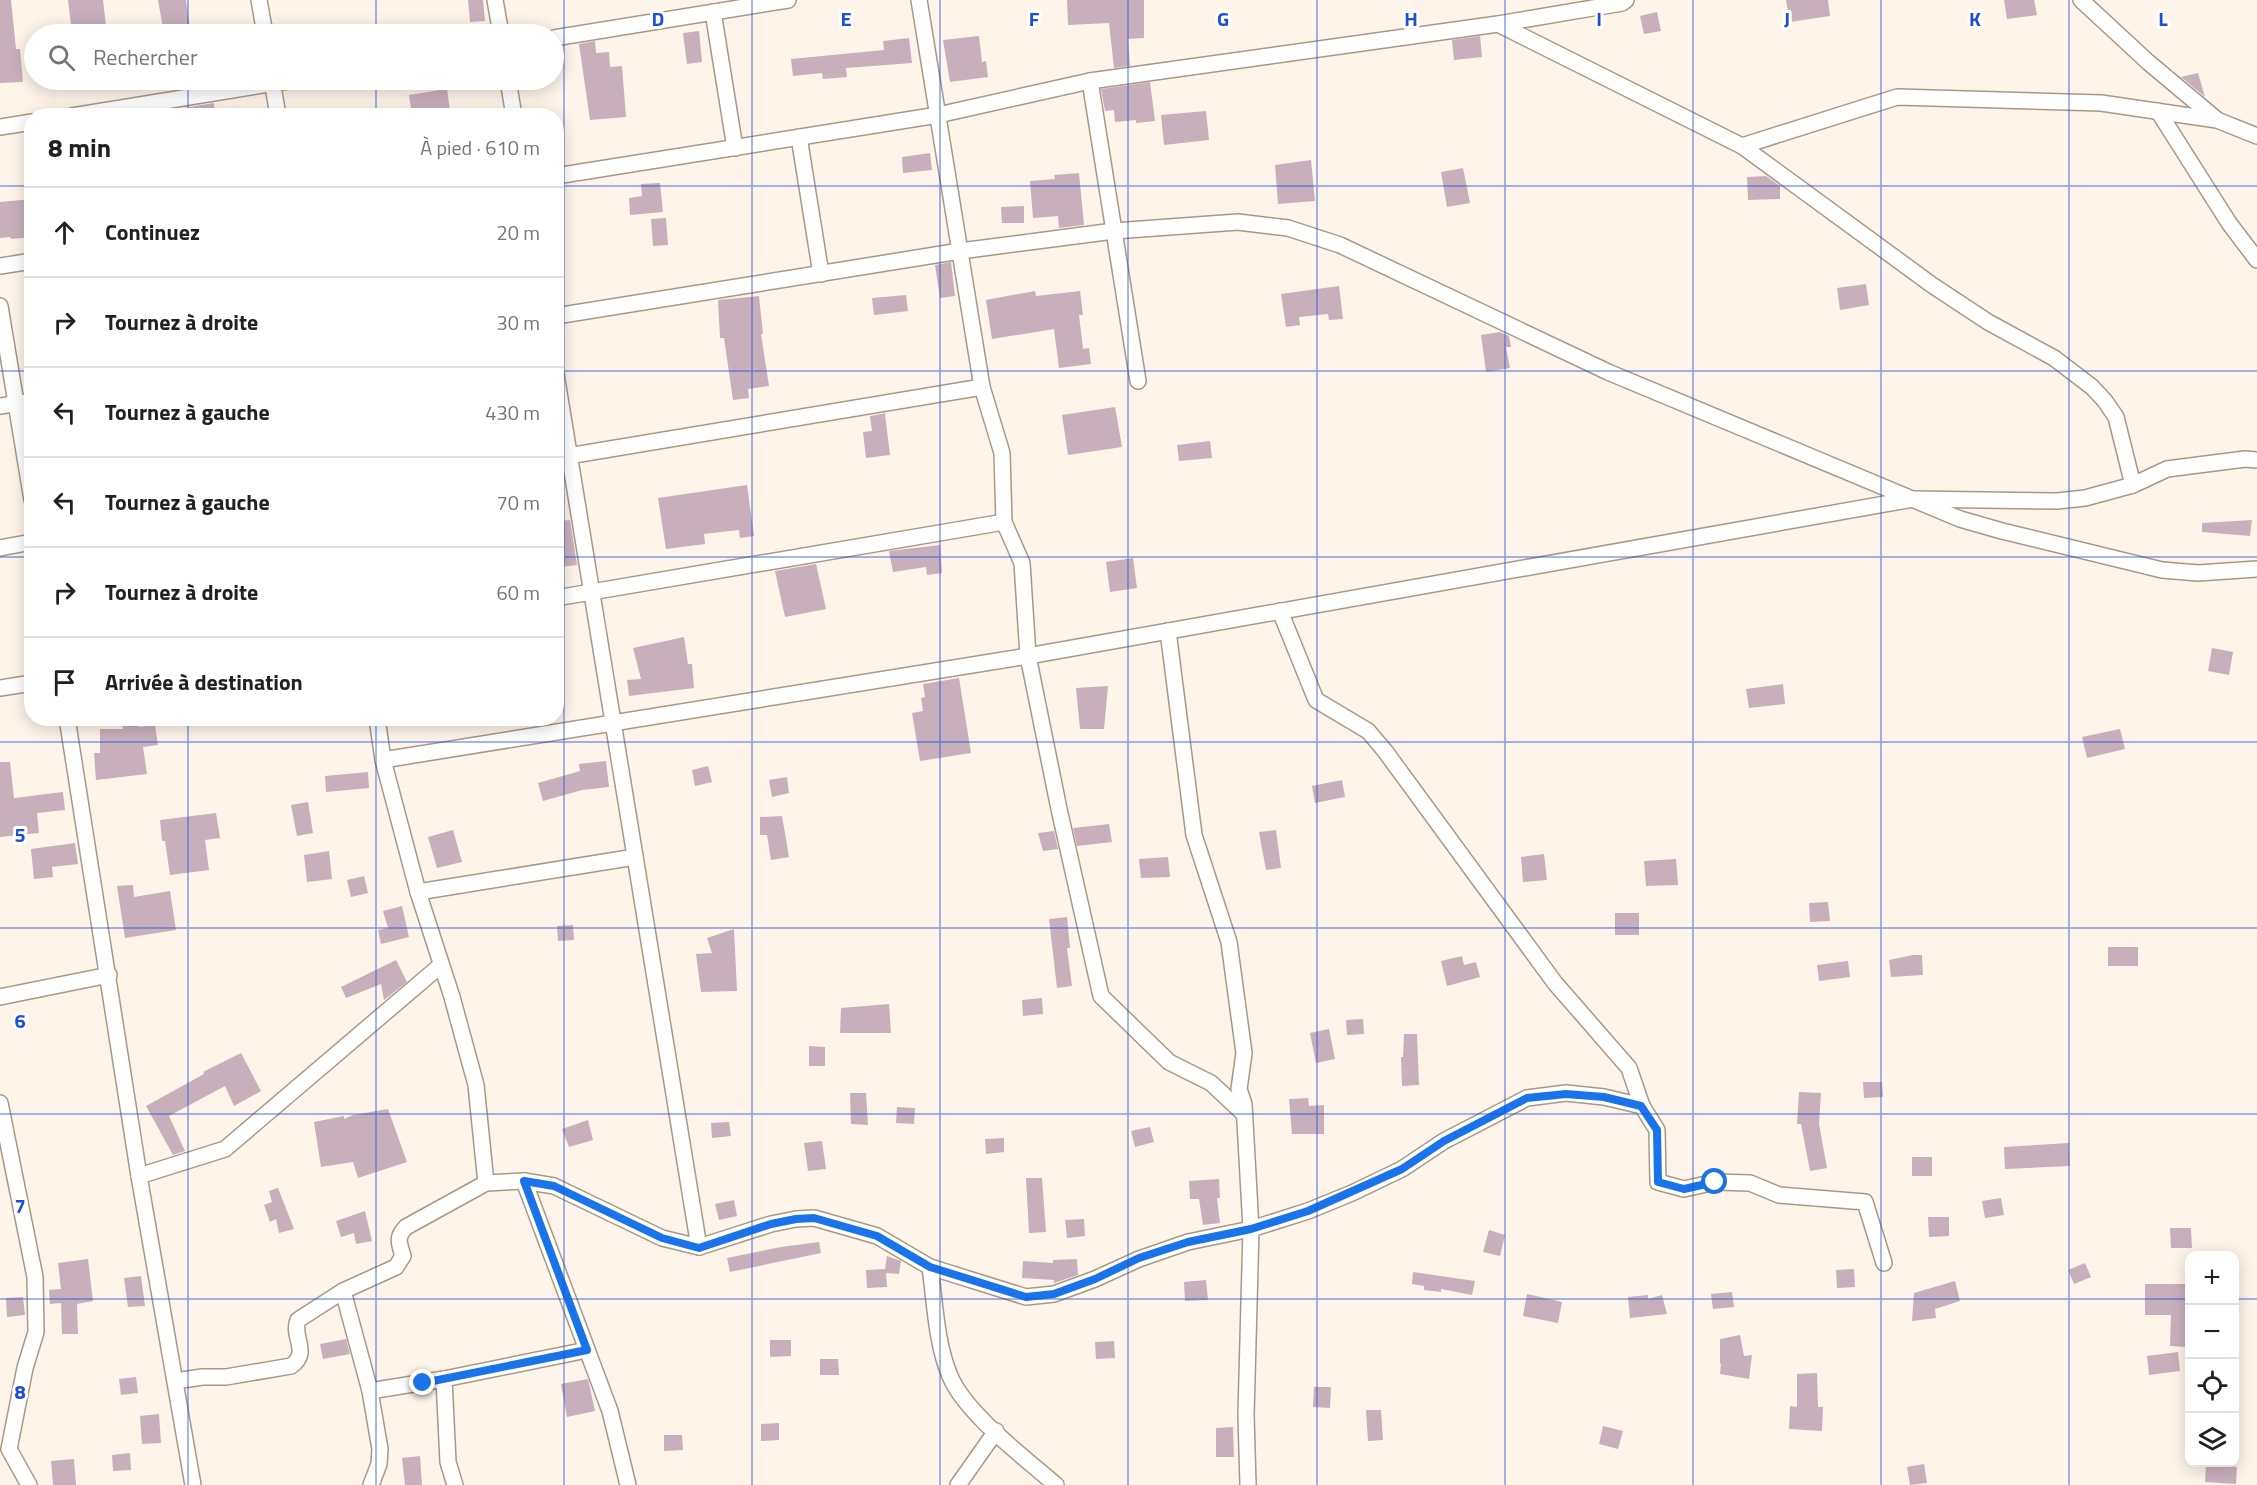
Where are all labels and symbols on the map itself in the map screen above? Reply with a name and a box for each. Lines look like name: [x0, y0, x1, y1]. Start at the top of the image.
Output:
text: D: [652, 3, 664, 34]
text: E: [840, 3, 852, 34]
text: F: [1029, 3, 1040, 34]
text: G: [1217, 3, 1229, 34]
text: H: [1404, 3, 1418, 34]
text: I: [1596, 3, 1602, 34]
text: J: [1784, 3, 1790, 34]
text: K: [1969, 3, 1981, 34]
text: L: [2158, 3, 2168, 34]
text: 5: [14, 819, 26, 850]
text: 6: [14, 1005, 26, 1036]
route start: [1701, 1168, 1727, 1194]
text: 7: [14, 1190, 26, 1221]
route end: [409, 1369, 435, 1395]
text: 8: [14, 1376, 26, 1407]

